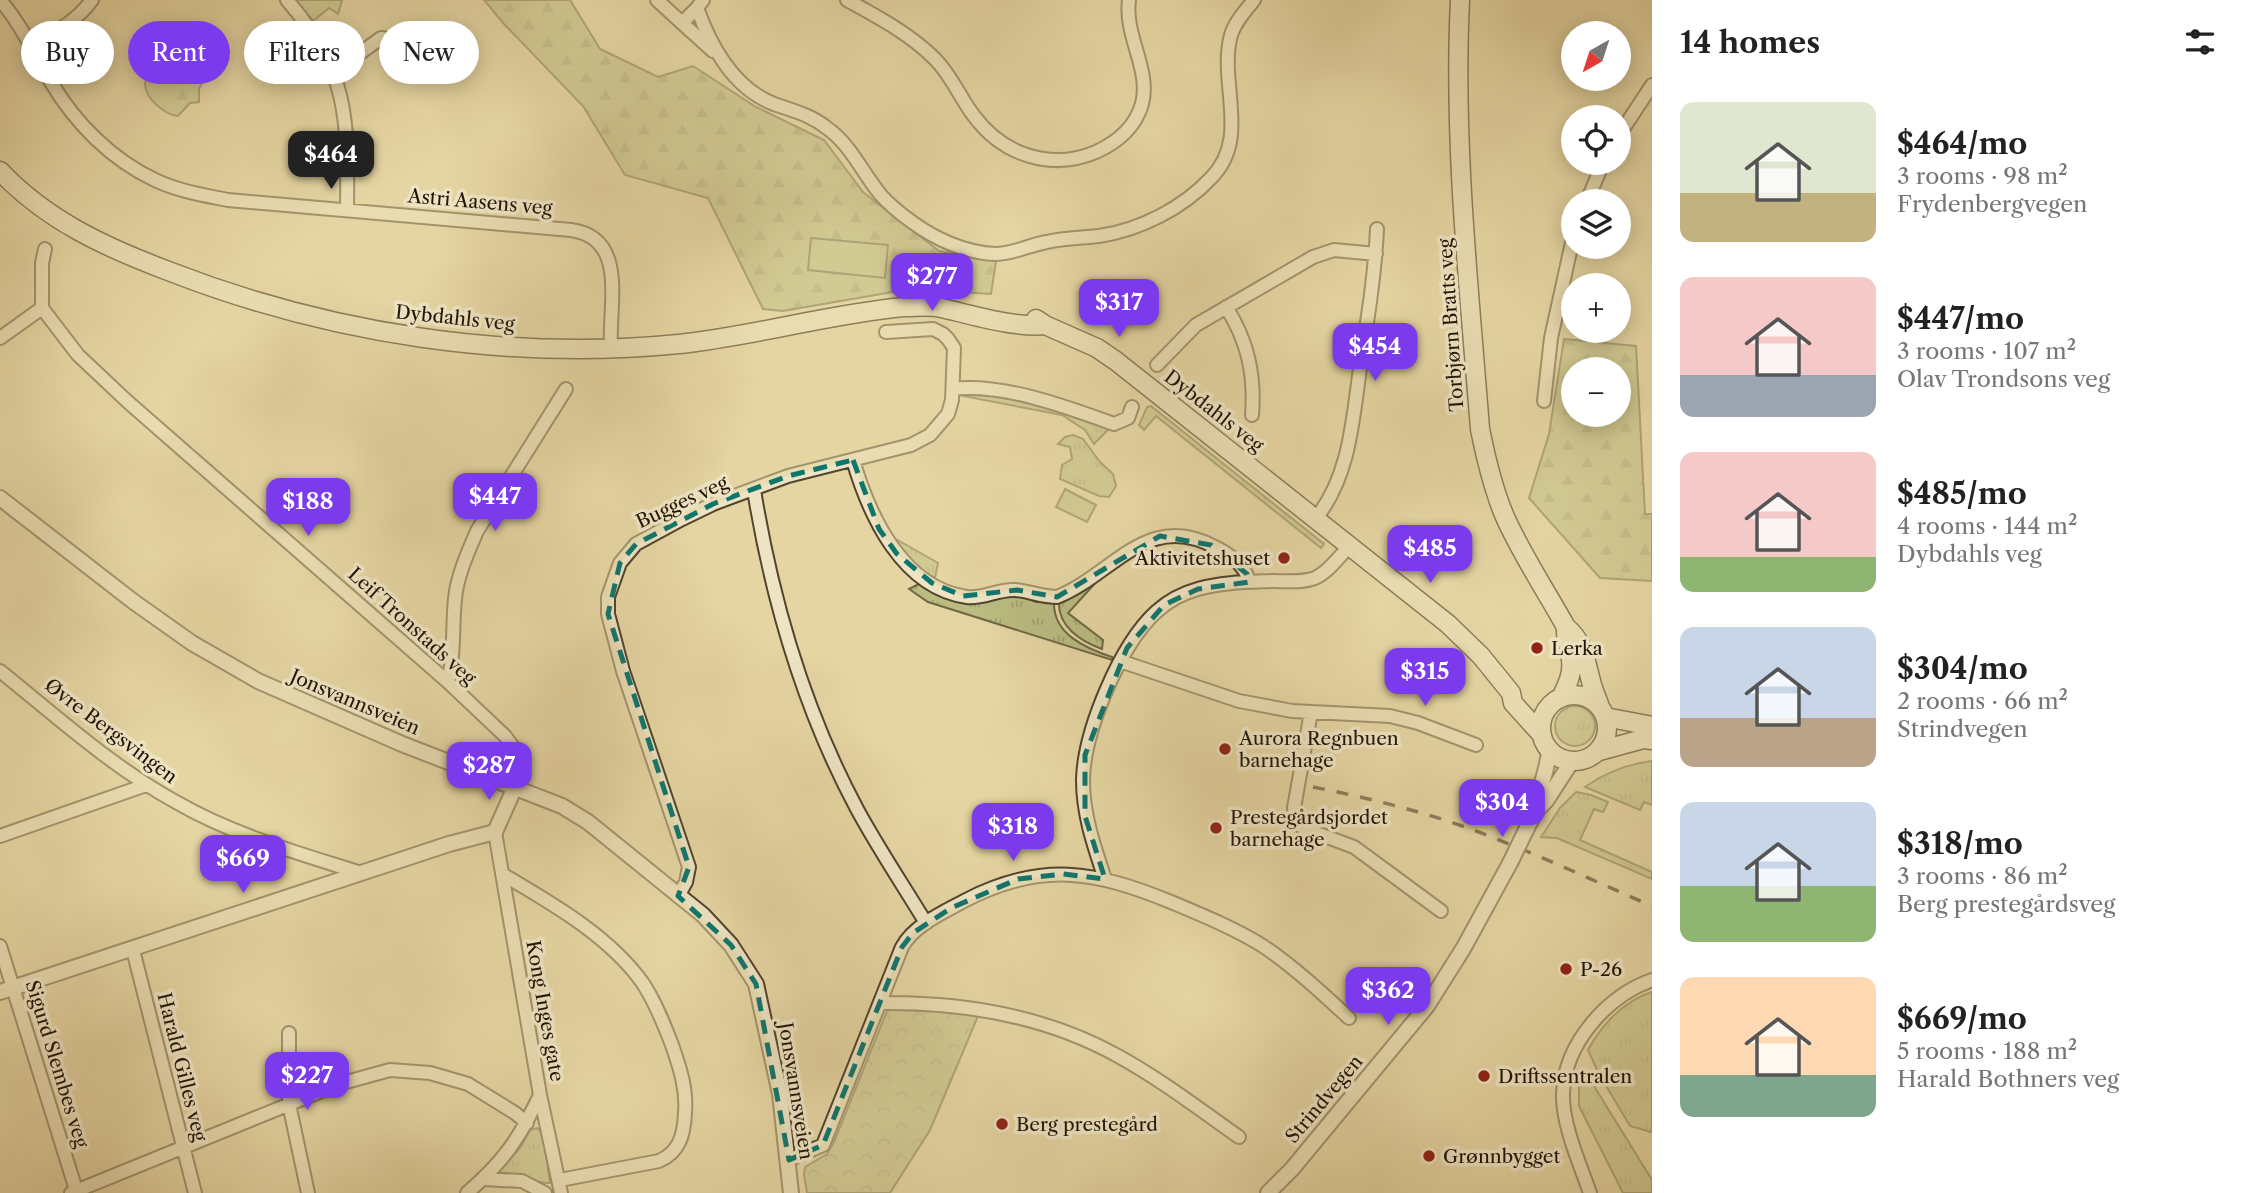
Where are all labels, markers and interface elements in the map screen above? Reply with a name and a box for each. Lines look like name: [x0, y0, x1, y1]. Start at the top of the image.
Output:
chip: Buy: [21, 21, 114, 84]
chip: Rent: [128, 21, 230, 84]
chip: Filters: [244, 21, 365, 84]
chip: New: [379, 21, 479, 84]
north arrow: [1561, 21, 1631, 91]
map controls: [1561, 21, 1631, 427]
icon: filters: [2181, 23, 2219, 61]
text: 14 homes: [1680, 24, 1820, 61]
button: locate: [1561, 105, 1631, 175]
text: $464/mo: [1897, 125, 2027, 162]
icon: home: [1736, 130, 1820, 214]
pin: $464: [290, 132, 372, 191]
text: $464: [304, 140, 358, 168]
text: 3 rooms · 98 m²: [1897, 162, 2068, 190]
street label: Astri Aasens veg: [406, 184, 554, 220]
button: layers: [1561, 189, 1631, 259]
text: Frydenbergvegen: [1897, 190, 2088, 218]
street label: Torbjørn Bratts veg: [1433, 237, 1469, 412]
pin: $277: [891, 254, 973, 313]
text: $277: [907, 262, 957, 290]
button: +: [1561, 273, 1631, 343]
pin: $317: [1078, 280, 1160, 339]
text: $317: [1095, 288, 1143, 316]
street label: Dybdahls veg: [394, 300, 517, 336]
text: $447/mo: [1897, 300, 2024, 337]
icon: home: [1736, 305, 1820, 389]
pin: $454: [1334, 324, 1416, 383]
text: $454: [1349, 332, 1401, 360]
text: 3 rooms · 107 m²: [1897, 337, 2076, 365]
button: −: [1561, 357, 1631, 427]
street label: Dybdahls veg: [1160, 365, 1269, 458]
text: Olav Trondsons veg: [1897, 365, 2110, 393]
street label: Bugges veg: [632, 470, 732, 533]
pin: $447: [454, 474, 536, 533]
text: $485/mo: [1897, 475, 2027, 512]
pin: $188: [267, 478, 349, 538]
icon: home: [1736, 480, 1820, 564]
text: $447: [469, 482, 521, 510]
text: $188: [282, 487, 334, 515]
text: 4 rooms · 144 m²: [1897, 512, 2077, 540]
pin: $485: [1389, 526, 1471, 585]
text: $485: [1403, 534, 1457, 562]
text: Dybdahls veg: [1897, 540, 2042, 568]
place label: Aktivitetshuset: [1134, 547, 1270, 570]
marker: Aktivitetshuset: [1276, 550, 1292, 566]
street label: Leif Tronstads veg: [343, 563, 481, 690]
place label: Lerka: [1551, 637, 1603, 660]
marker: Lerka: [1529, 640, 1545, 656]
pin: $315: [1384, 648, 1466, 708]
text: $304/mo: [1897, 650, 2028, 687]
icon: home: [1736, 655, 1820, 739]
text: $315: [1401, 657, 1449, 685]
street label: Jonsvannsveien: [284, 663, 423, 740]
street label: Øvre Bergsvingen: [40, 674, 182, 788]
text: 2 rooms · 66 m²: [1897, 687, 2068, 715]
text: Strindvegen: [1897, 715, 2028, 743]
place label: Aurora Regnbuen barnehage: [1238, 727, 1399, 772]
marker: Aurora Regnbuen barnehage: [1217, 741, 1233, 757]
pin: $287: [448, 742, 530, 802]
text: $287: [463, 751, 515, 779]
pin: $304: [1461, 780, 1543, 839]
text: $304: [1475, 788, 1529, 816]
pin: $318: [972, 804, 1054, 863]
place label: Prestegårdsjordet barnehage: [1230, 806, 1388, 851]
text: $318: [988, 812, 1038, 840]
marker: Prestegårdsjordet barnehage: [1208, 820, 1224, 836]
text: $318/mo: [1897, 825, 2023, 862]
icon: home: [1736, 830, 1820, 914]
pin: $669: [202, 836, 284, 895]
text: $669: [216, 844, 270, 872]
text: 3 rooms · 86 m²: [1897, 862, 2068, 890]
text: Berg prestegårdsveg: [1897, 890, 2115, 918]
street label: Kong Inges gate: [521, 939, 569, 1083]
place label: P-26: [1580, 958, 1622, 981]
marker: P-26: [1558, 961, 1574, 977]
pin: $362: [1347, 968, 1429, 1027]
text: $362: [1361, 976, 1415, 1004]
street label: Sigurd Slembes veg: [21, 977, 94, 1151]
street label: Harald Gilles veg: [152, 990, 212, 1145]
text: $669/mo: [1897, 1000, 2027, 1037]
icon: home: [1736, 1005, 1820, 1089]
street label: Jonsvannsveien: [773, 1018, 818, 1161]
text: 5 rooms · 188 m²: [1897, 1037, 2077, 1065]
street label: Strindvegen: [1280, 1050, 1368, 1148]
pin: $227: [266, 1052, 348, 1112]
text: $227: [281, 1061, 333, 1089]
place label: Driftssentralen: [1498, 1065, 1632, 1088]
text: Harald Bothners veg: [1897, 1065, 2119, 1093]
marker: Driftssentralen: [1476, 1068, 1492, 1084]
place label: Berg prestegård: [1016, 1113, 1158, 1136]
marker: Berg prestegård: [994, 1116, 1010, 1132]
place label: Grønnbygget: [1443, 1145, 1560, 1168]
marker: Grønnbygget: [1421, 1148, 1437, 1164]

